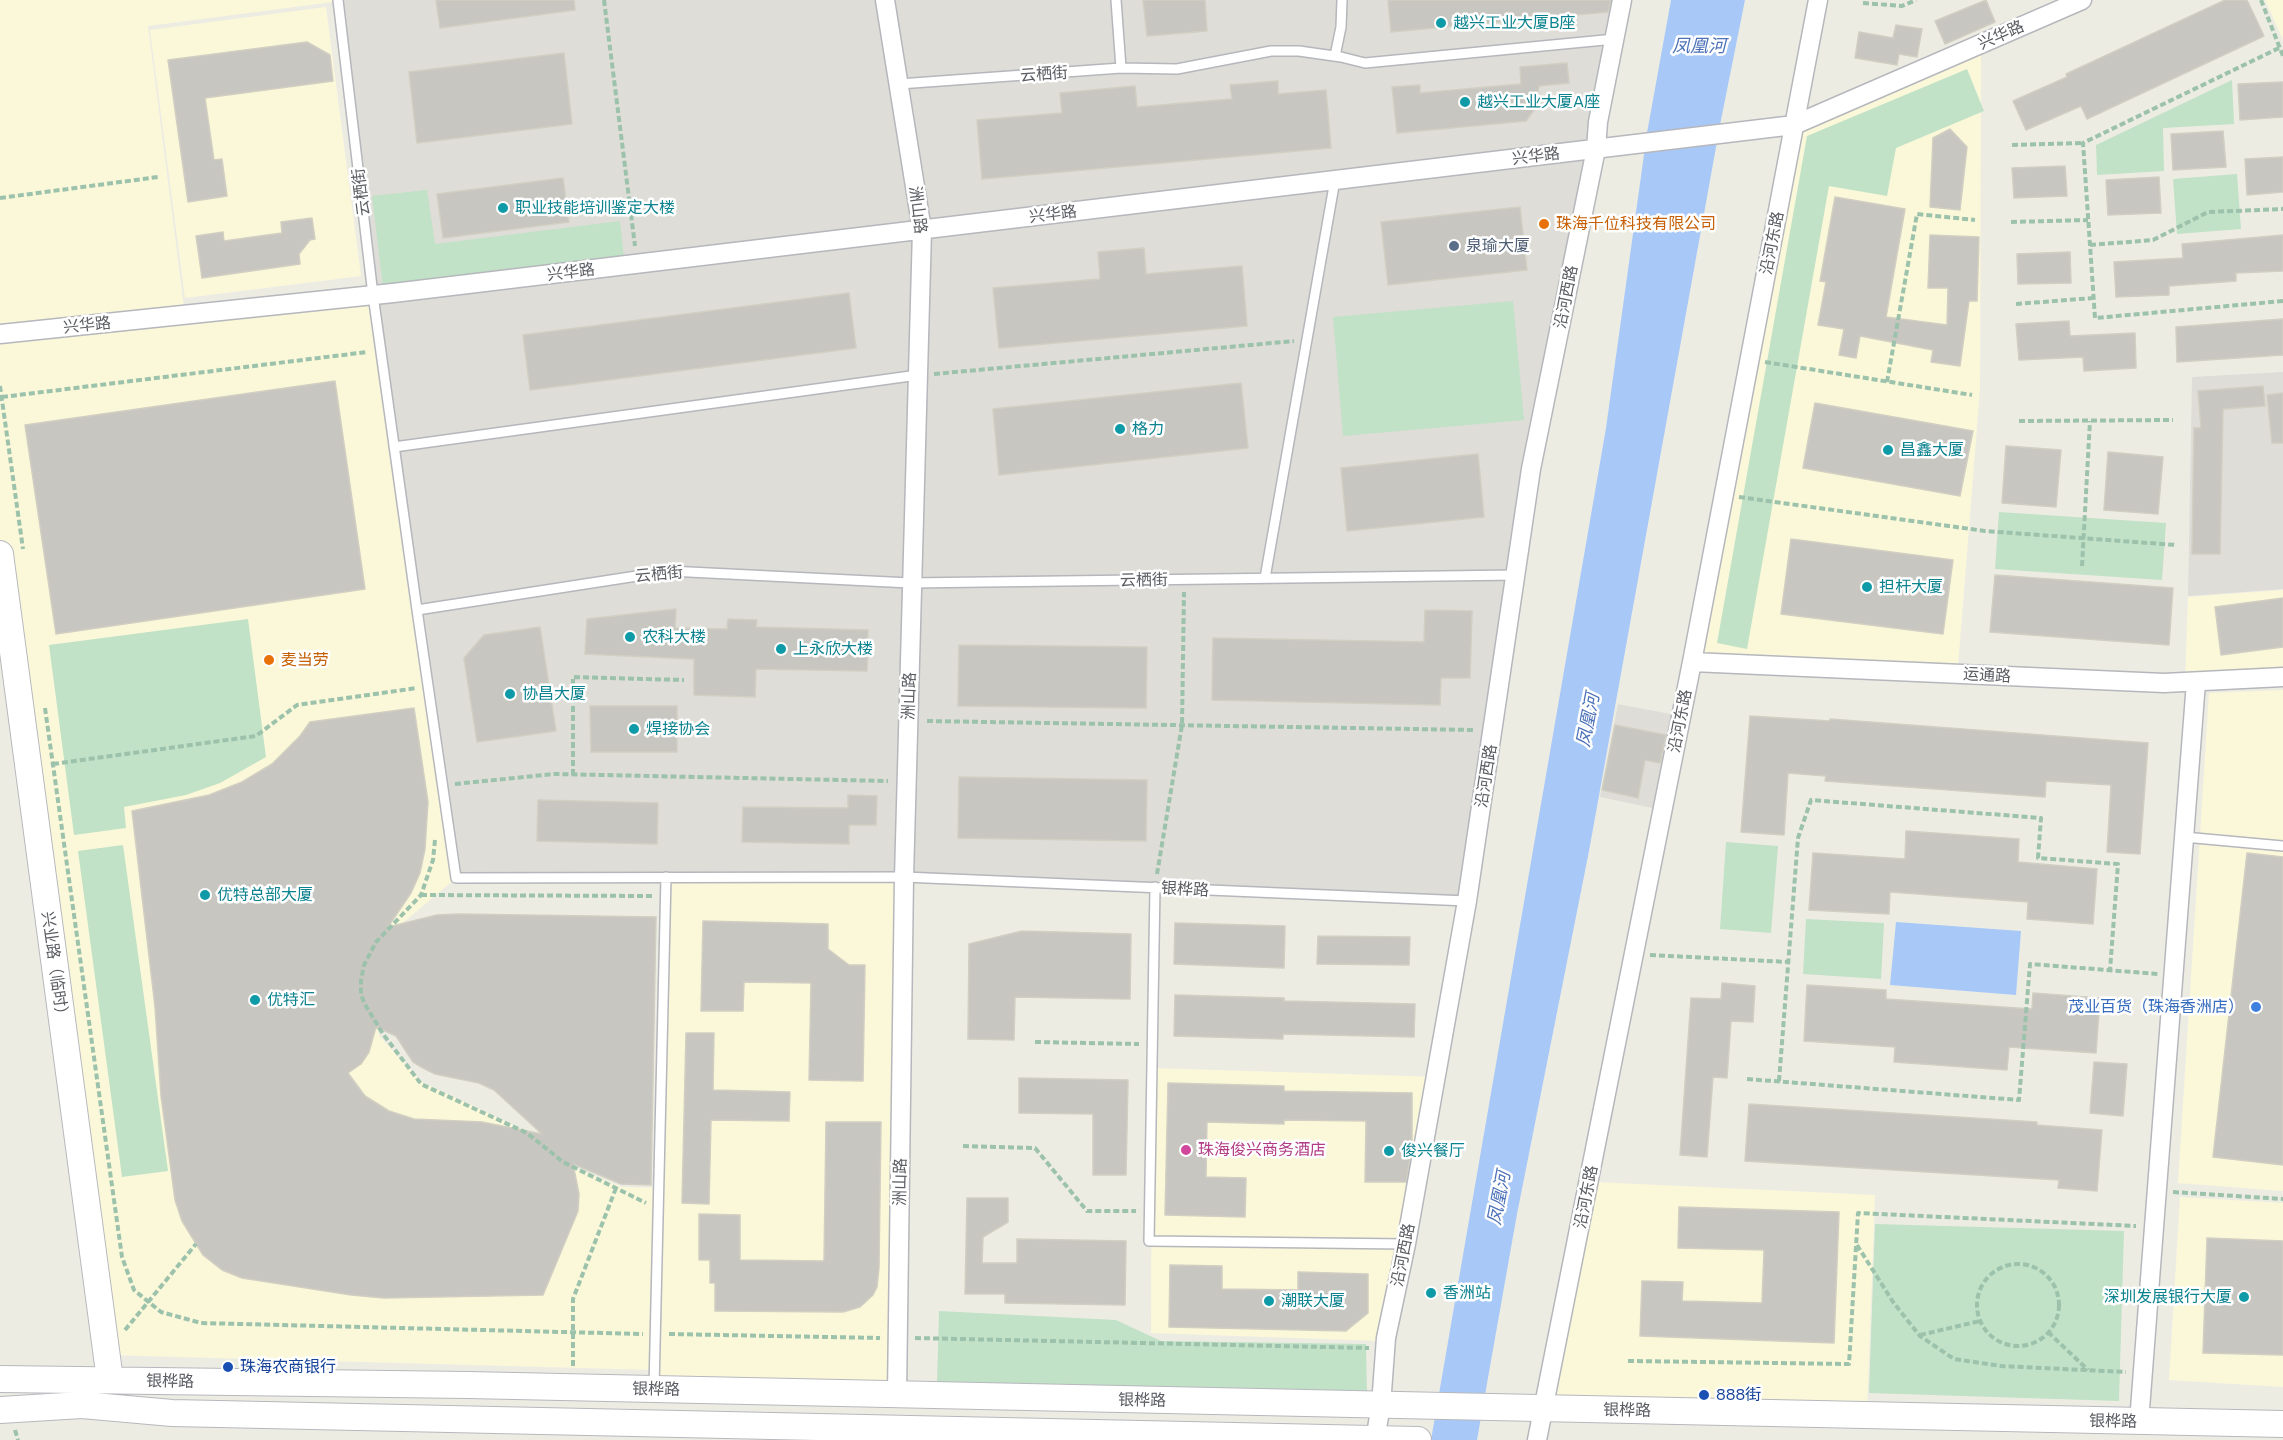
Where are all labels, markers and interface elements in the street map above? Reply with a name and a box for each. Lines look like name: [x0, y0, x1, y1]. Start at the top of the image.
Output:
place label: 越兴工业大厦B座: [1453, 13, 1575, 33]
marker: 越兴工业大厦B座: [1434, 16, 1448, 30]
street label: 兴华路: [1975, 16, 2027, 54]
water label: 凤凰河: [1672, 35, 1726, 57]
street label: 云栖街: [1019, 63, 1069, 85]
place label: 越兴工业大厦A座: [1477, 92, 1600, 112]
marker: 越兴工业大厦A座: [1458, 95, 1472, 109]
street label: 兴华路: [1511, 144, 1561, 168]
street label: 云栖街: [349, 167, 373, 217]
street label: 洲山路: [906, 185, 930, 235]
place label: 职业技能培训鉴定大楼: [515, 198, 675, 218]
marker: 职业技能培训鉴定大楼: [496, 201, 510, 215]
street label: 兴华路: [1028, 202, 1078, 226]
street label: 沿河东路: [1756, 210, 1788, 276]
place label: 珠海千位科技有限公司: [1556, 214, 1716, 234]
marker: 珠海千位科技有限公司: [1537, 217, 1551, 231]
place label: 泉瑜大厦: [1466, 236, 1530, 256]
marker: 泉瑜大厦: [1447, 239, 1461, 253]
street label: 兴华路: [546, 260, 596, 284]
street label: 沿河西路: [1550, 264, 1582, 330]
street label: 兴华路: [62, 313, 112, 337]
place label: 格力: [1132, 419, 1164, 439]
marker: 格力: [1113, 422, 1127, 436]
place label: 昌鑫大厦: [1900, 440, 1964, 460]
marker: 昌鑫大厦: [1881, 443, 1895, 457]
street label: 云栖街: [634, 562, 684, 586]
street label: 云栖街: [1120, 570, 1168, 590]
place label: 担杆大厦: [1879, 577, 1943, 597]
marker: 担杆大厦: [1860, 580, 1874, 594]
place label: 农科大楼: [642, 627, 706, 647]
marker: 农科大楼: [623, 630, 637, 644]
place label: 上永欣大楼: [793, 639, 873, 659]
marker: 上永欣大楼: [774, 642, 788, 656]
place label: 麦当劳: [281, 650, 329, 670]
marker: 麦当劳: [262, 653, 276, 667]
street label: 运通路: [1963, 664, 2011, 686]
street label: 洲山路: [899, 672, 919, 720]
place label: 协昌大厦: [522, 684, 586, 704]
marker: 协昌大厦: [503, 687, 517, 701]
street label: 沿河东路: [1664, 688, 1696, 754]
water label: 凤凰河: [1572, 691, 1604, 749]
place label: 焊接协会: [646, 719, 710, 739]
marker: 焊接协会: [627, 722, 641, 736]
street label: 沿河西路: [1472, 743, 1500, 809]
street label: 银桦路: [1161, 878, 1209, 900]
place label: 优特总部大厦: [217, 885, 313, 905]
marker: 优特总部大厦: [198, 888, 212, 902]
street label: 兴业路（临时）: [38, 910, 72, 1024]
place label: 优特汇: [267, 990, 315, 1010]
marker: 优特汇: [248, 993, 262, 1007]
place label: 茂业百货（珠海香洲店）: [2068, 997, 2244, 1017]
marker: 茂业百货（珠海香洲店）: [2249, 1000, 2263, 1014]
place label: 珠海俊兴商务酒店: [1198, 1140, 1326, 1160]
place label: 俊兴餐厅: [1401, 1141, 1465, 1161]
marker: 珠海俊兴商务酒店: [1179, 1143, 1193, 1157]
marker: 俊兴餐厅: [1382, 1144, 1396, 1158]
street label: 洲山路: [890, 1158, 910, 1206]
street label: 沿河东路: [1570, 1164, 1602, 1230]
water label: 凤凰河: [1483, 1169, 1515, 1227]
street label: 沿河西路: [1387, 1222, 1419, 1288]
place label: 香洲站: [1443, 1283, 1491, 1303]
marker: 香洲站: [1424, 1286, 1438, 1300]
place label: 深圳发展银行大厦: [2104, 1287, 2232, 1307]
marker: 深圳发展银行大厦: [2237, 1290, 2251, 1304]
place label: 潮联大厦: [1281, 1291, 1345, 1311]
marker: 潮联大厦: [1262, 1294, 1276, 1308]
place label: 珠海农商银行: [240, 1357, 336, 1377]
marker: 珠海农商银行: [221, 1360, 235, 1374]
street label: 银桦路: [146, 1371, 194, 1391]
street label: 银桦路: [632, 1379, 680, 1399]
place label: 888街: [1716, 1385, 1761, 1405]
marker: 888街: [1697, 1388, 1711, 1402]
street label: 银桦路: [1118, 1390, 1166, 1410]
street label: 银桦路: [1603, 1400, 1651, 1420]
street label: 银桦路: [2089, 1411, 2137, 1431]

